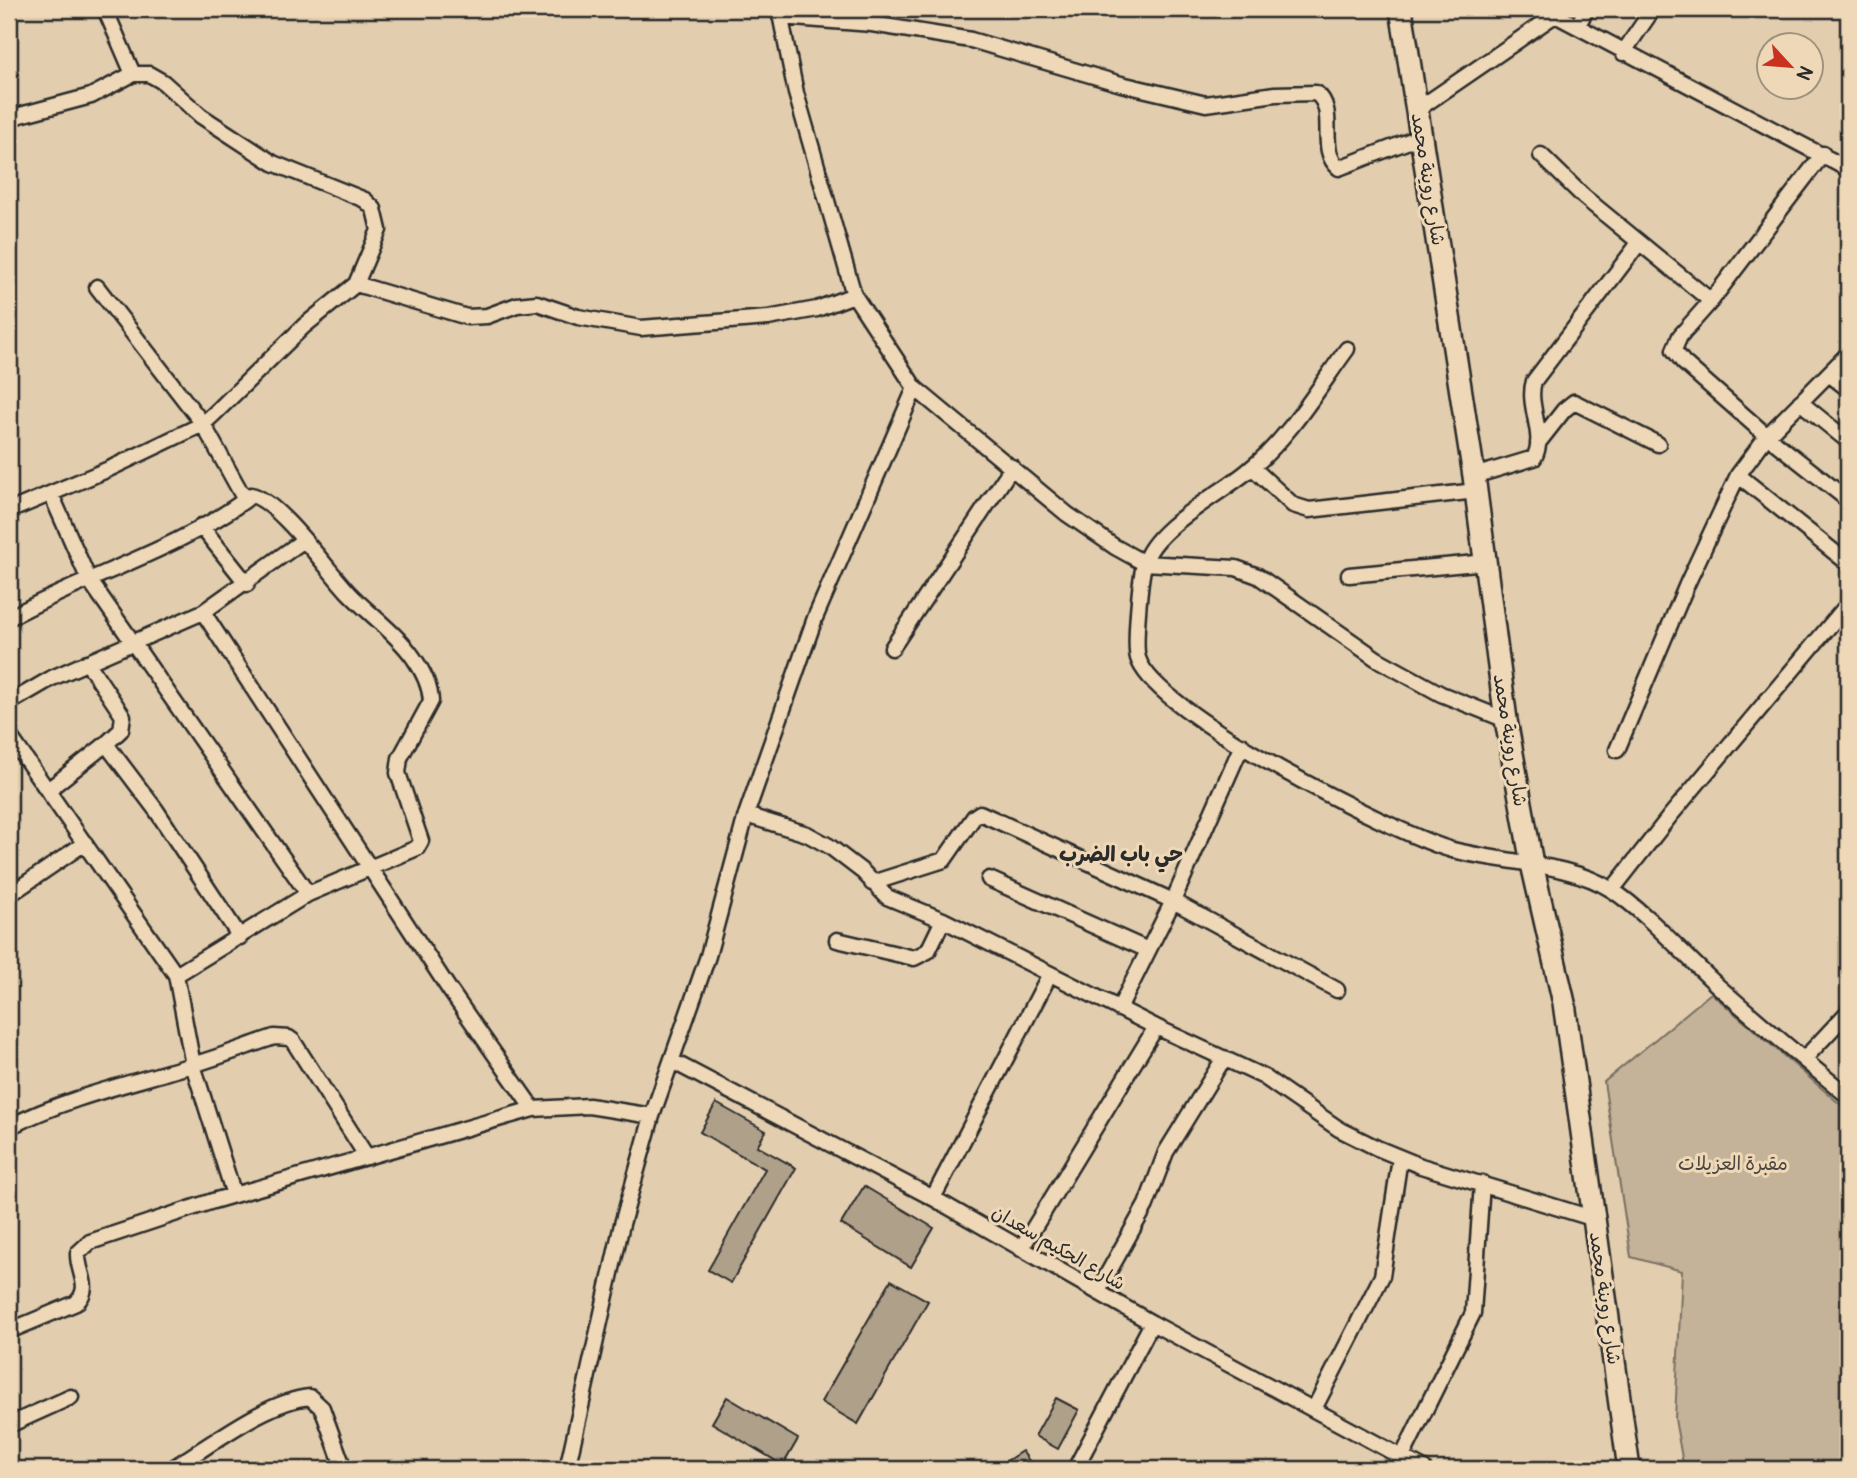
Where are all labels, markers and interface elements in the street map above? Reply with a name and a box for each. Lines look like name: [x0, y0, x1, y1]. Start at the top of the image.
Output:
north arrow: [1756, 32, 1826, 102]
text: N: [1791, 62, 1818, 84]
street label: شارع روينة محمد: [1405, 111, 1450, 247]
street label: شارع روينة محمد: [1487, 672, 1532, 808]
district label: حي باب الضرب: [1059, 841, 1183, 873]
park label: مقبرة العزيلات: [1678, 1152, 1788, 1176]
street label: شارع الحكيم سعدان: [987, 1200, 1129, 1297]
street label: شارع روينة محمد: [1583, 1230, 1626, 1366]

